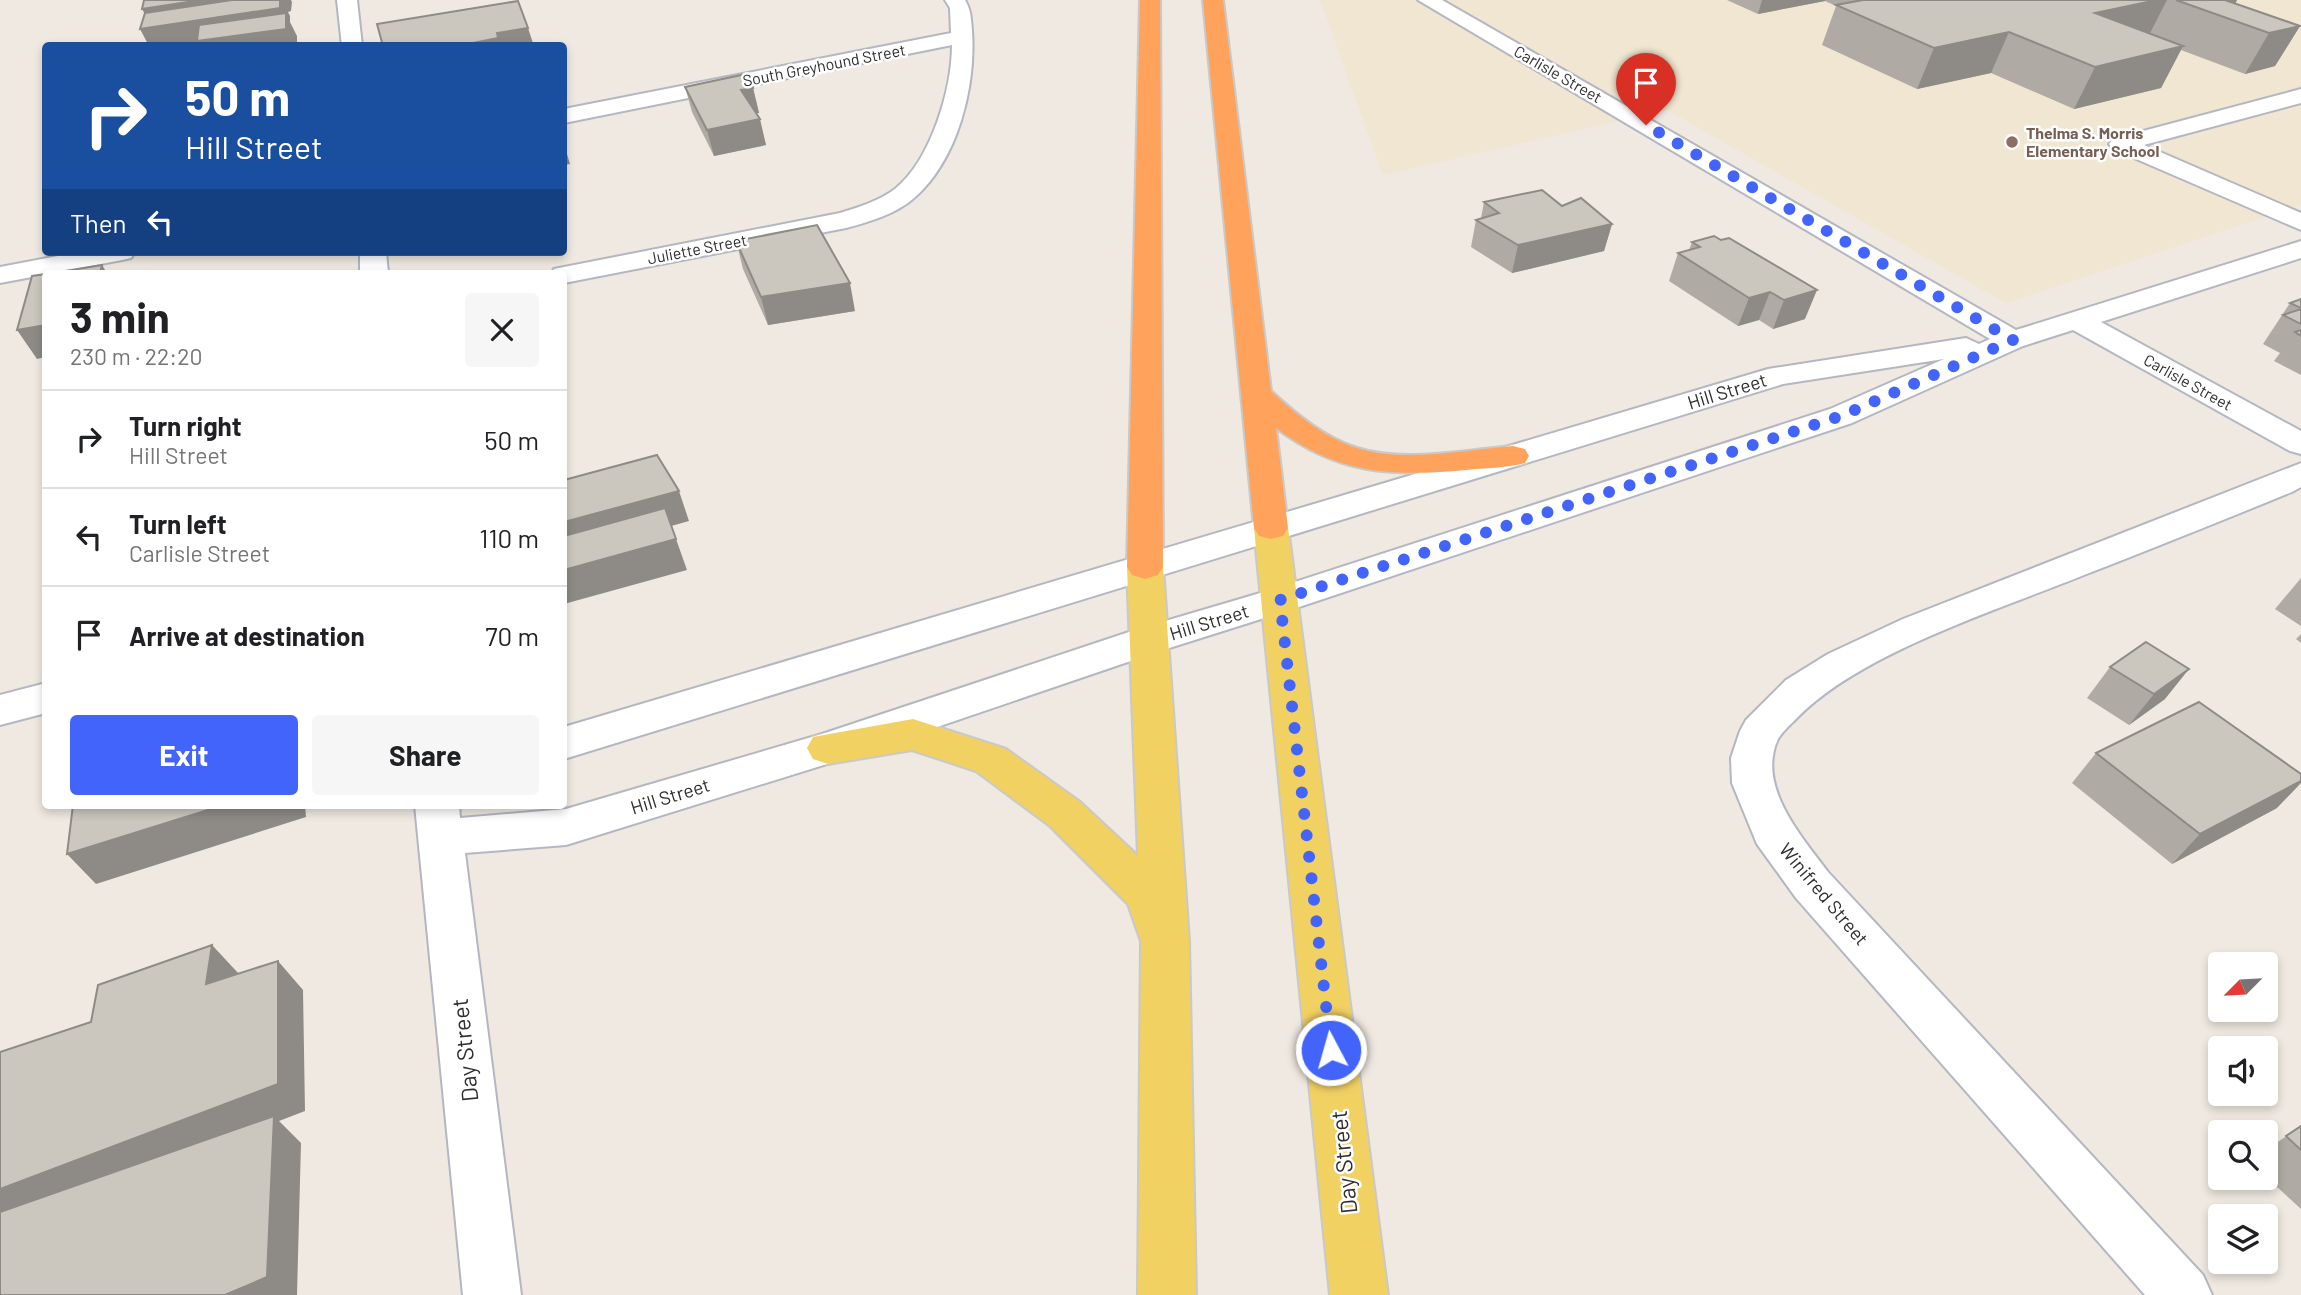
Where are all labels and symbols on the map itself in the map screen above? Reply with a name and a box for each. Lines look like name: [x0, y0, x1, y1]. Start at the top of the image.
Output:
street label: South Greyhound Street: [741, 39, 907, 90]
street label: Carlisle Street: [1511, 41, 1606, 106]
pin: [1616, 53, 1676, 125]
place label: Thelma S. Morris Elementary School: [2026, 123, 2160, 160]
marker: Thelma S. Morris Elementary School: [2004, 134, 2020, 150]
street label: Juliette Street: [646, 230, 748, 267]
street label: Carlisle Street: [2141, 349, 2236, 414]
street label: Hill Street: [1684, 368, 1769, 413]
street label: Hill Street: [1166, 599, 1251, 644]
street label: Hill Street: [627, 773, 712, 818]
street label: Winifred Street: [1775, 838, 1874, 949]
north arrow: [2208, 952, 2278, 1022]
street label: Day Street: [445, 997, 483, 1103]
position arrow: [1294, 1013, 1368, 1087]
street label: Day Street: [1324, 1109, 1362, 1215]

